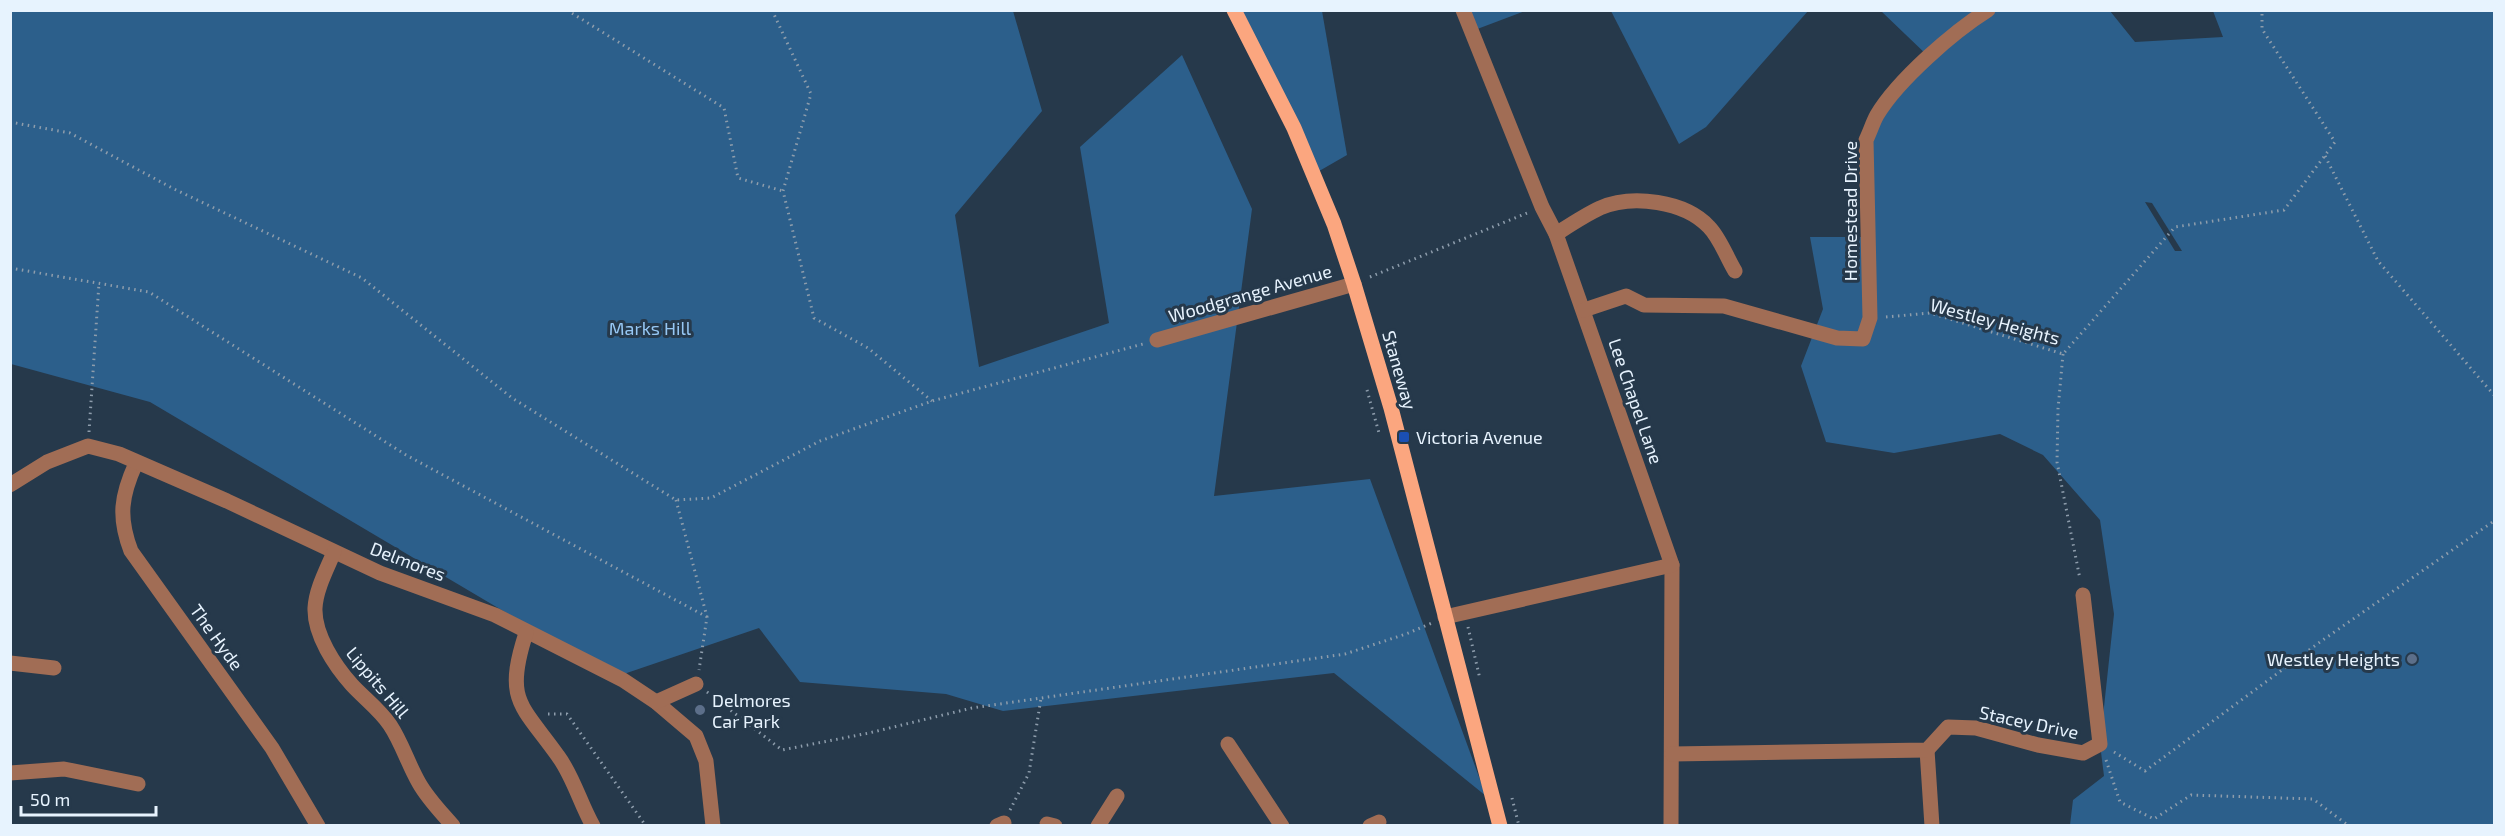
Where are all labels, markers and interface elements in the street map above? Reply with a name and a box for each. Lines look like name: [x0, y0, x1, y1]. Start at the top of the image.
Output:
street label: Homestead Drive: [1839, 141, 1861, 281]
street label: Woodgrange Avenue: [1166, 259, 1334, 327]
street label: Westley Heights: [1928, 293, 2062, 349]
park label: Marks Hill: [609, 317, 692, 339]
street label: Staneway: [1378, 328, 1422, 412]
street label: Lee Chapel Lane: [1604, 335, 1668, 467]
place label: Victoria Avenue: [1416, 426, 1543, 448]
marker: Victoria Avenue: [1397, 430, 1411, 444]
street label: Delmores: [367, 537, 449, 585]
street label: The Hyde: [186, 600, 248, 674]
street label: Lippits Hill: [342, 642, 415, 723]
place label: Westley Heights: [2267, 648, 2400, 670]
marker: Westley Heights: [2405, 652, 2419, 666]
place label: Delmores Car Park: [712, 689, 791, 732]
street label: Stacey Drive: [1977, 701, 2081, 743]
marker: Delmores Car Park: [693, 703, 707, 717]
scale bar: [21, 779, 156, 817]
text: 50 m: [30, 788, 70, 810]

